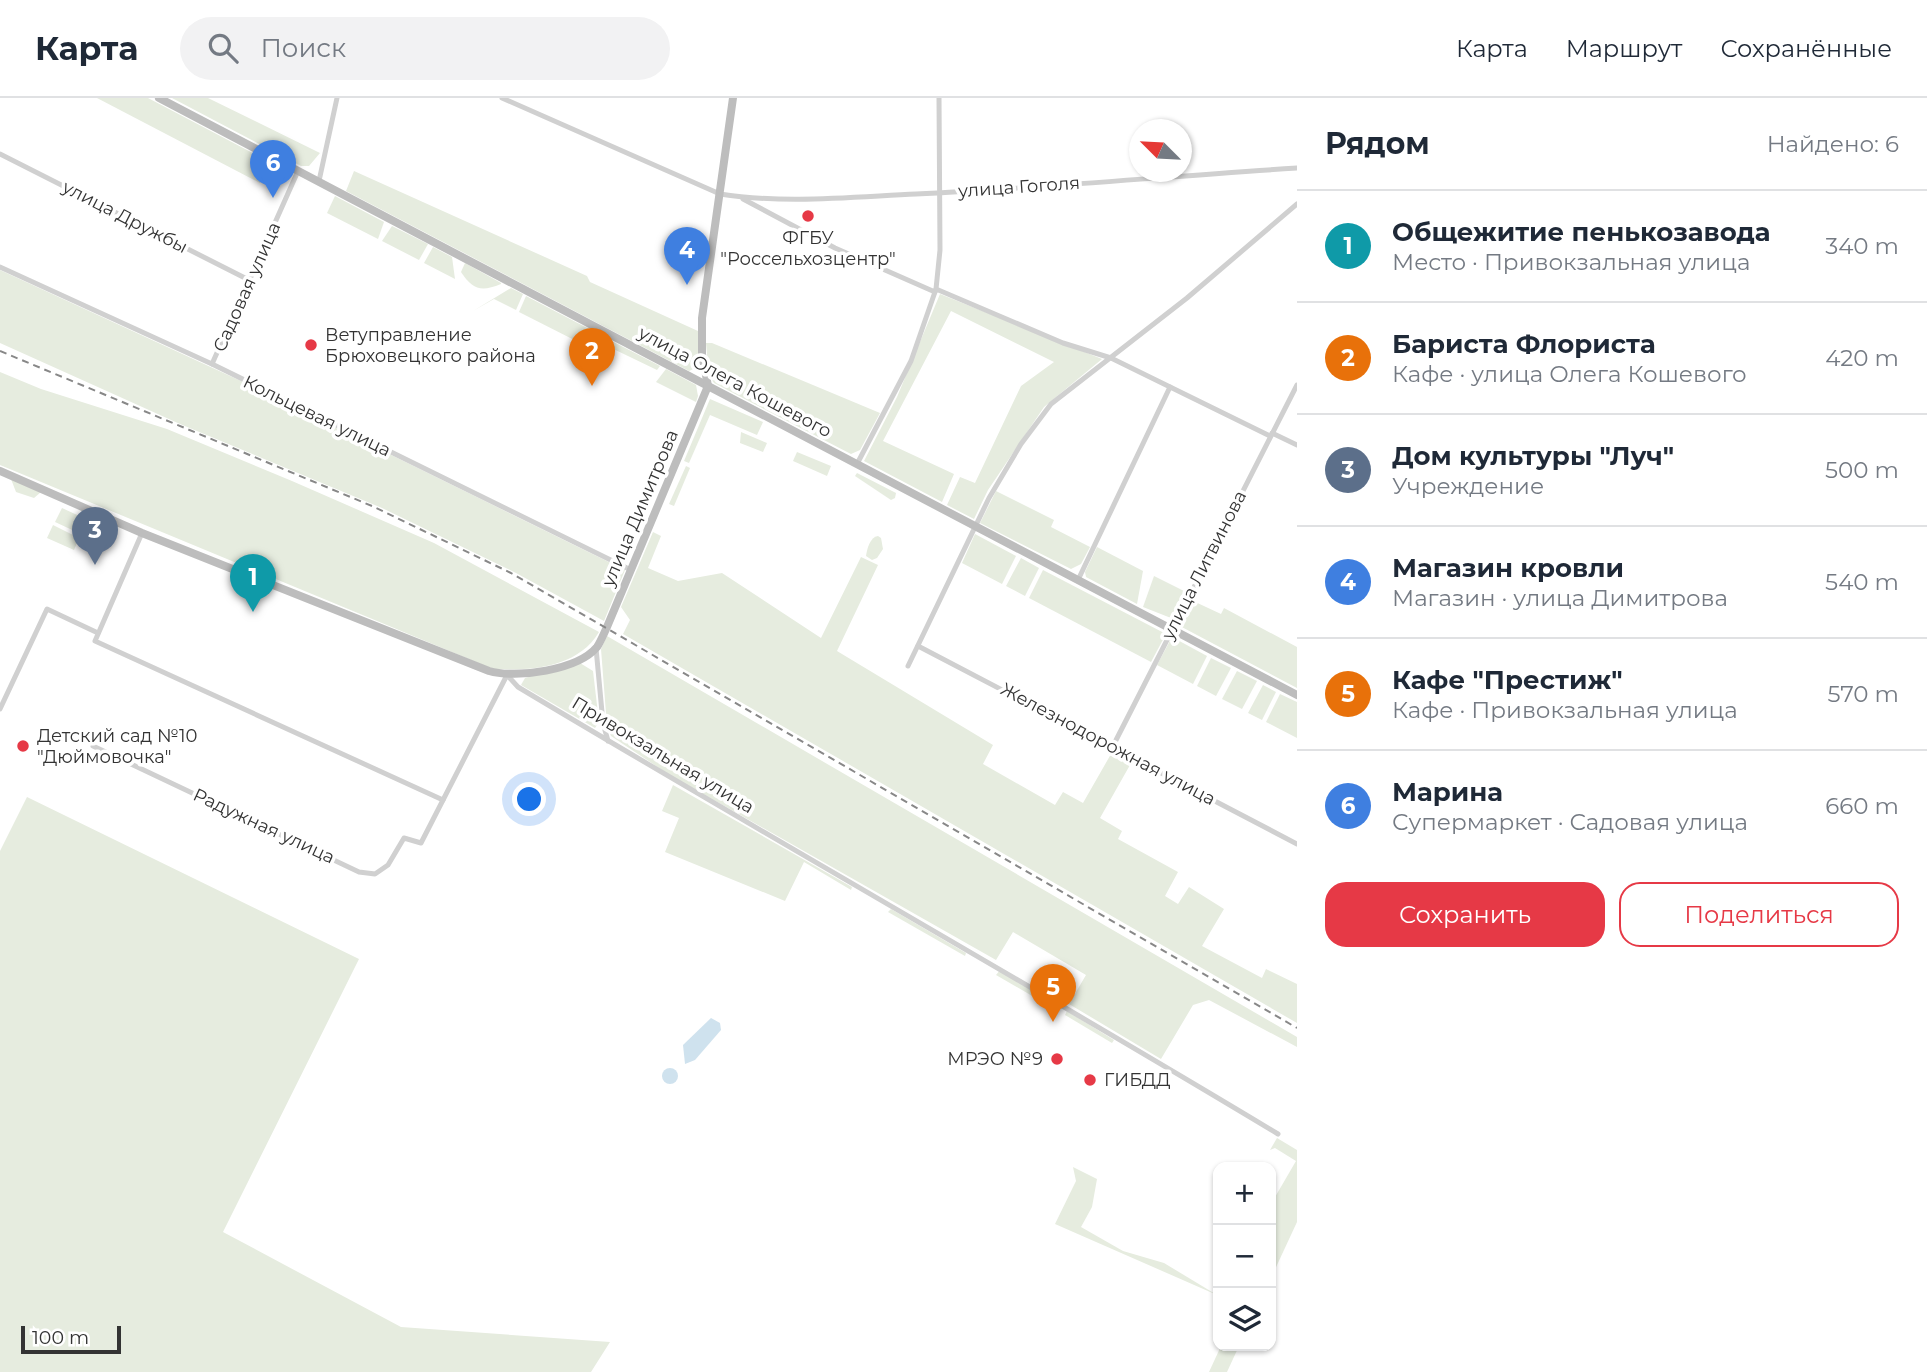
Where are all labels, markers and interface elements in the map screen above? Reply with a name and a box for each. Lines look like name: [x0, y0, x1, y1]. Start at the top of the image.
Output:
search box: [180, 17, 670, 80]
text: Карта: [35, 28, 138, 68]
icon: search: [204, 29, 242, 67]
text: Поиск: [260, 32, 346, 64]
text: Карта: [1456, 34, 1528, 63]
text: Маршрут: [1566, 34, 1682, 63]
text: Сохранённые: [1720, 34, 1892, 63]
north arrow: [1129, 119, 1192, 182]
text: Рядом: [1325, 125, 1430, 162]
text: Найдено: 6: [1767, 130, 1899, 158]
pin: 6: [250, 140, 296, 198]
street label: улица Гоголя: [956, 172, 1081, 202]
street label: улица Дружбы: [58, 175, 191, 258]
marker: ФГБУ "Россельхозцентр": [800, 208, 816, 224]
text: Общежитие пенькозавода: [1392, 216, 1770, 248]
street label: Садовая улица: [209, 219, 285, 355]
pin: 4: [664, 227, 710, 285]
place label: ФГБУ "Россельхозцентр": [720, 227, 896, 270]
text: 1: [1343, 232, 1353, 260]
text: 340 m: [1825, 232, 1899, 260]
text: Место · Привокзальная улица: [1392, 248, 1750, 276]
street label: улица Олега Кошевого: [634, 321, 835, 442]
place label: Ветуправление Брюховецкого района: [325, 324, 536, 367]
pin: 2: [569, 328, 615, 386]
text: Бариста Флориста: [1392, 328, 1656, 360]
marker: Ветуправление Брюховецкого района: [303, 337, 319, 353]
text: 2: [1341, 344, 1355, 372]
text: 420 m: [1825, 344, 1899, 372]
text: Кафе · улица Олега Кошевого: [1392, 360, 1747, 388]
street label: Кольцевая улица: [240, 371, 394, 461]
street label: улица Димитрова: [597, 426, 683, 591]
text: Дом культуры "Луч": [1392, 440, 1674, 472]
text: 3: [1341, 456, 1355, 484]
text: 500 m: [1825, 456, 1899, 484]
text: Учреждение: [1392, 472, 1544, 500]
street label: улица Литвинова: [1156, 487, 1251, 644]
pin: 3: [72, 507, 118, 565]
text: Магазин кровли: [1392, 552, 1624, 584]
pin: 1: [230, 554, 276, 612]
text: 4: [1340, 568, 1356, 596]
text: 540 m: [1825, 568, 1899, 596]
text: Магазин · улица Димитрова: [1392, 584, 1728, 612]
text: Кафе "Престиж": [1392, 664, 1623, 696]
street label: Железнодорожная улица: [997, 678, 1219, 810]
text: 5: [1341, 680, 1355, 708]
text: 570 m: [1828, 680, 1899, 708]
street label: Привокзальная улица: [568, 692, 758, 818]
text: Кафе · Привокзальная улица: [1392, 696, 1738, 724]
place label: Детский сад №10 "Дюймовочка": [37, 725, 197, 768]
marker: Детский сад №10 "Дюймовочка": [15, 738, 31, 754]
text: Марина: [1392, 776, 1503, 808]
your location: [512, 782, 546, 816]
street label: Радужная улица: [190, 784, 338, 868]
text: 6: [1341, 792, 1355, 820]
text: 660 m: [1825, 792, 1899, 820]
text: Супермаркет · Садовая улица: [1392, 808, 1748, 836]
button: Сохранить: [1325, 882, 1605, 947]
button: Поделиться: [1619, 882, 1899, 947]
pin: 5: [1030, 964, 1076, 1022]
place label: МРЭО №9: [947, 1048, 1043, 1070]
marker: МРЭО №9: [1049, 1051, 1065, 1067]
place label: ГИБДД: [1104, 1069, 1170, 1091]
marker: ГИБДД: [1082, 1072, 1098, 1088]
map controls: [1213, 1162, 1276, 1351]
button: +: [1213, 1162, 1276, 1225]
button: −: [1213, 1225, 1276, 1288]
button: layers: [1213, 1288, 1276, 1351]
scale bar: [21, 1323, 121, 1355]
text: 100 m: [32, 1326, 89, 1349]

